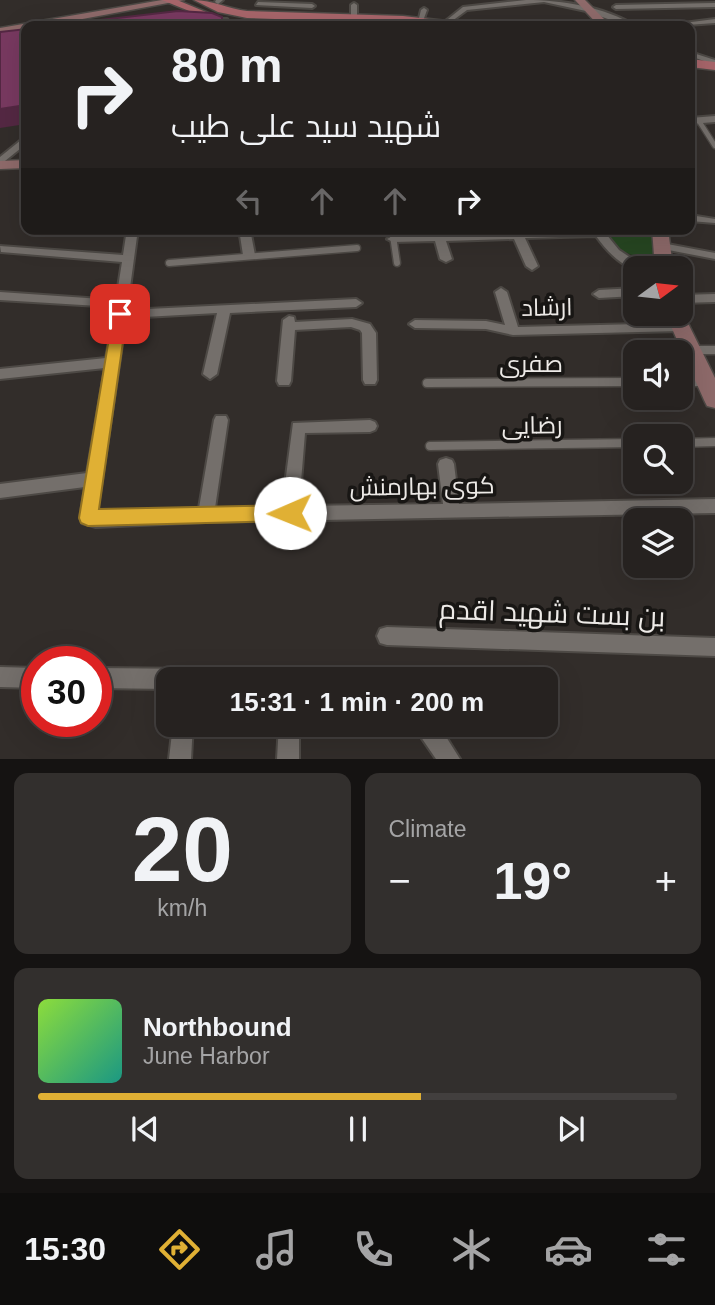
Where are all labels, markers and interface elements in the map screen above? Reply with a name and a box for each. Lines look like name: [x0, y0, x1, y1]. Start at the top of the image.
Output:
text: 80 m: [171, 38, 283, 92]
icon: right: [56, 49, 147, 140]
text: شهید سید علی طیب: [171, 108, 441, 144]
icon: left: [230, 182, 268, 220]
icon: ahead: [303, 182, 341, 220]
icon: ahead: [376, 182, 414, 220]
icon: right: [449, 182, 487, 220]
north arrow: [623, 256, 693, 326]
map controls: [623, 256, 693, 578]
pin: [90, 284, 150, 344]
street label: ارشاد: [521, 293, 573, 321]
icon: arrive: [101, 295, 139, 333]
button: sound: [623, 340, 693, 410]
street label: صفری: [499, 350, 563, 378]
street label: رضایی: [501, 411, 563, 440]
button: search: [623, 424, 693, 494]
street label: کوی بهارمنش: [349, 471, 495, 502]
position arrow: [253, 476, 327, 550]
button: layers: [623, 508, 693, 578]
street label: بن بست شهید اقدم: [438, 594, 666, 636]
speed limit sign: 30: [21, 646, 112, 737]
text: 15:31 · 1 min · 200 m: [230, 687, 484, 717]
text: 20: [132, 799, 233, 900]
text: Climate: [389, 816, 466, 842]
text: 19°: [493, 852, 572, 910]
text: −: [389, 860, 411, 902]
text: +: [655, 860, 677, 902]
text: km/h: [157, 895, 207, 921]
text: Northbound: [143, 1012, 292, 1042]
text: June Harbor: [143, 1043, 270, 1069]
icon: previous: [126, 1110, 164, 1148]
icon: pause: [339, 1110, 377, 1148]
icon: next: [552, 1110, 590, 1148]
icon: directions: [155, 1225, 204, 1274]
icon: music: [252, 1225, 301, 1274]
icon: phone: [349, 1225, 398, 1274]
icon: climate: [447, 1225, 496, 1274]
icon: car: [544, 1225, 593, 1274]
icon: filters: [642, 1225, 691, 1274]
text: 15:30: [24, 1231, 106, 1267]

